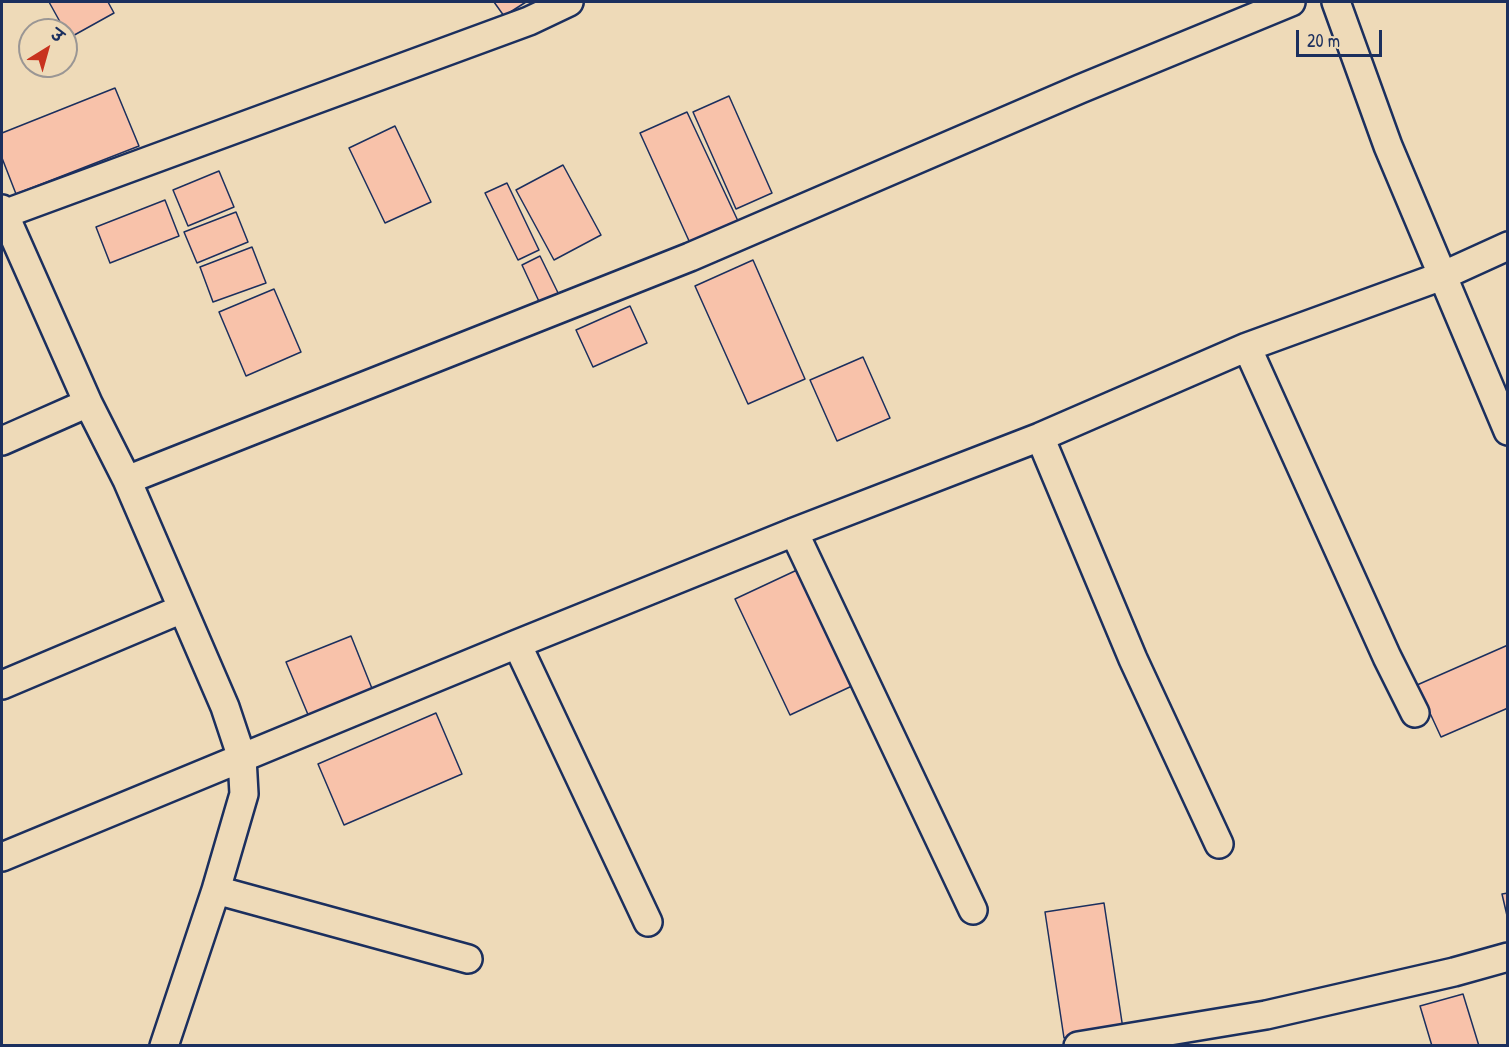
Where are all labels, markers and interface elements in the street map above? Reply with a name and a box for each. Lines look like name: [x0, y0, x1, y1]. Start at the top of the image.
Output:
north arrow: [18, 18, 78, 78]
scale bar: [1299, 18, 1384, 56]
text: उ: [47, 23, 69, 47]
text: 20 m: [1307, 28, 1340, 53]

